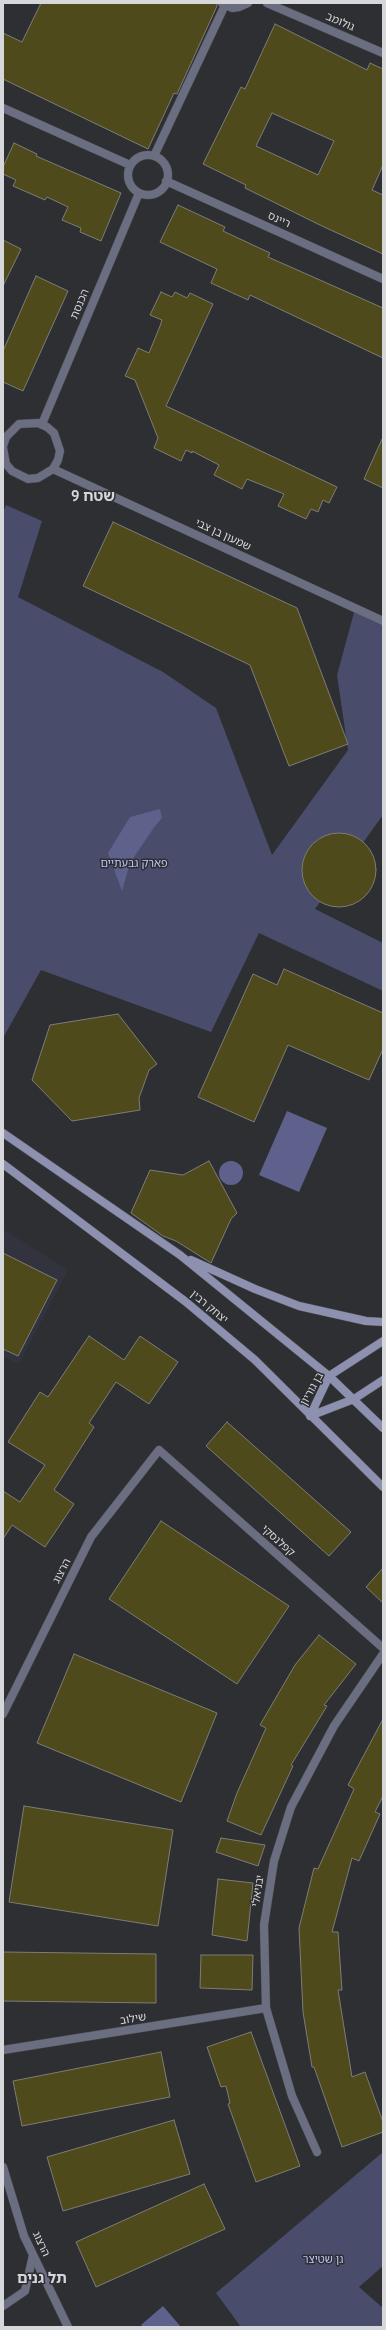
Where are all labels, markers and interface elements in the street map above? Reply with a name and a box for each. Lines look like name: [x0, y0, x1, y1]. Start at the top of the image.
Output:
street label: גולומב: [324, 10, 356, 34]
street label: ריינס: [266, 209, 292, 231]
street label: הכנסת: [68, 287, 92, 321]
district label: שטח 9: [71, 488, 115, 506]
street label: שמעון בן צבי: [193, 516, 253, 554]
park label: פארק גבעתיים: [100, 857, 168, 871]
street label: יצחק רבין: [188, 1287, 230, 1327]
street label: בן גוריון: [297, 1370, 327, 1408]
street label: קפלנסקי: [259, 1523, 297, 1559]
street label: הרצוג: [50, 1556, 74, 1586]
street label: יבניאלי: [249, 1874, 267, 1908]
street label: שילוב: [119, 2010, 147, 2028]
street label: הרצוג: [29, 2229, 53, 2259]
park label: גן שטיצר: [303, 2253, 343, 2267]
district label: תל גנים: [17, 2270, 67, 2288]

